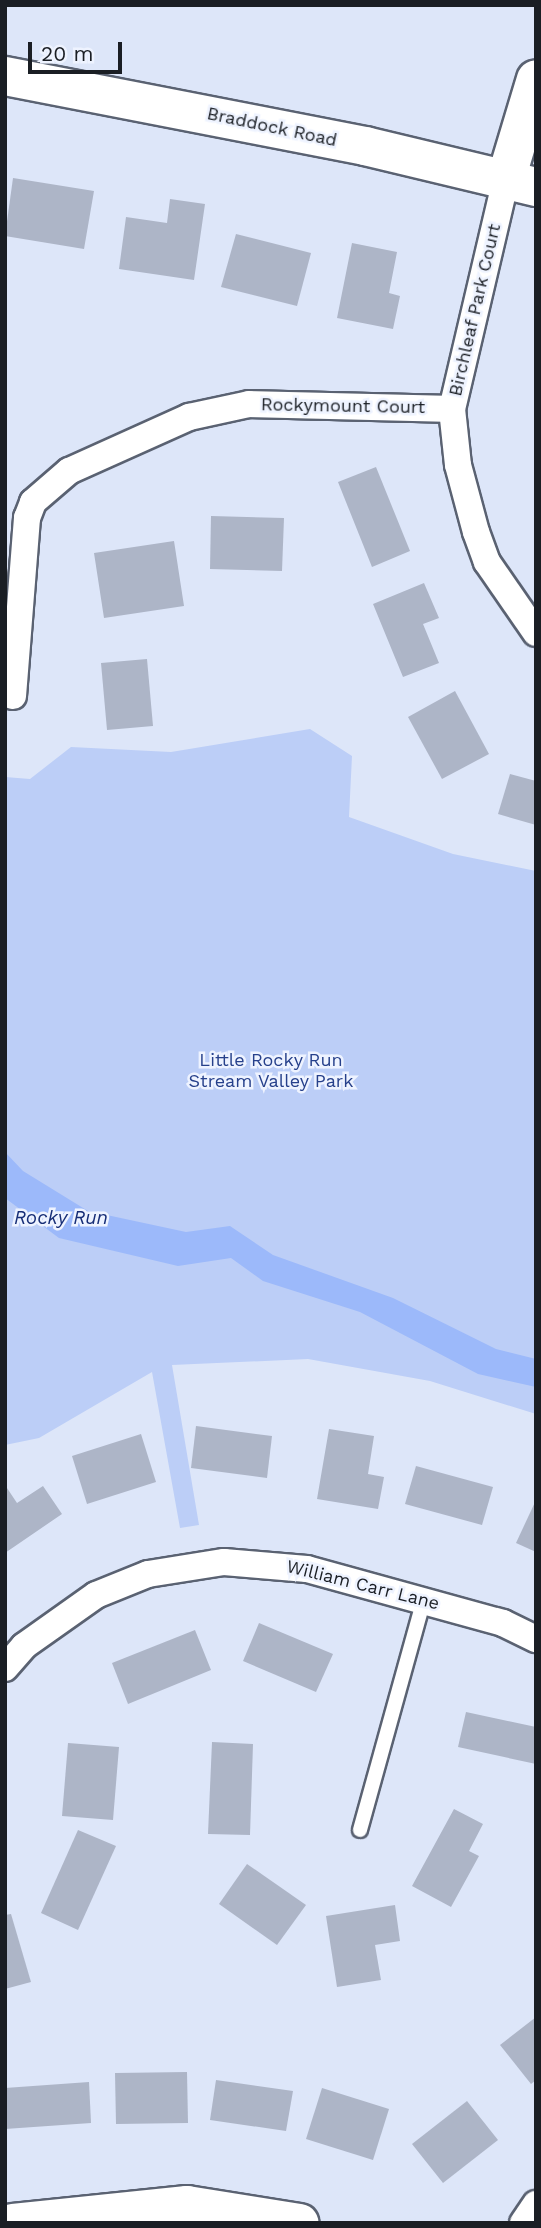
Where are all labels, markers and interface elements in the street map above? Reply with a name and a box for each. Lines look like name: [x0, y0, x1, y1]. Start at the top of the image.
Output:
scale bar: [32, 28, 126, 72]
text: 20 m: [41, 41, 93, 66]
street label: Braddock Road: [205, 103, 339, 151]
street label: Birchleaf Park Court: [445, 221, 505, 399]
street label: Rockymount Court: [261, 394, 425, 418]
park label: Little Rocky Run Stream Valley Park: [188, 1050, 354, 1092]
water label: Rocky Run: [14, 1207, 108, 1229]
street label: William Carr Lane: [284, 1556, 442, 1614]

